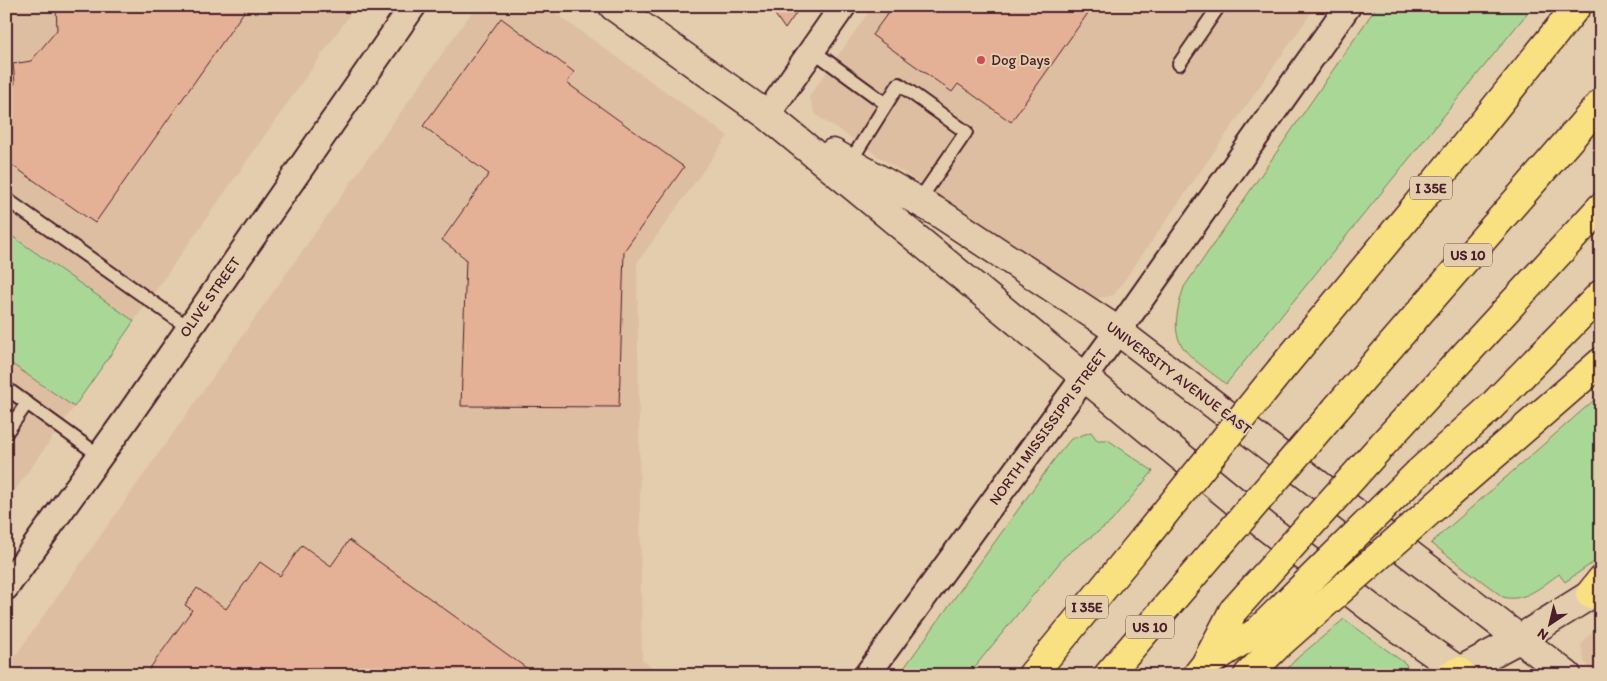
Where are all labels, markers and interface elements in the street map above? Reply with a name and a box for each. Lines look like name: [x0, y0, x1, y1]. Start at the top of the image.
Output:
place label: Dog Days: [991, 51, 1051, 69]
marker: Dog Days: [975, 54, 987, 66]
road number: I 35E: [1410, 177, 1452, 200]
road number: US 10: [1444, 244, 1492, 266]
street label: OLIVE STREET: [176, 253, 245, 341]
street label: UNIVERSITY AVENUE EAST: [1102, 317, 1256, 439]
street label: NORTH MISSISSIPPI STREET: [985, 345, 1111, 509]
road number: I 35E: [1066, 596, 1108, 618]
north arrow: [1524, 598, 1574, 648]
road number: US 10: [1126, 616, 1174, 638]
text: N: [1534, 625, 1552, 644]

